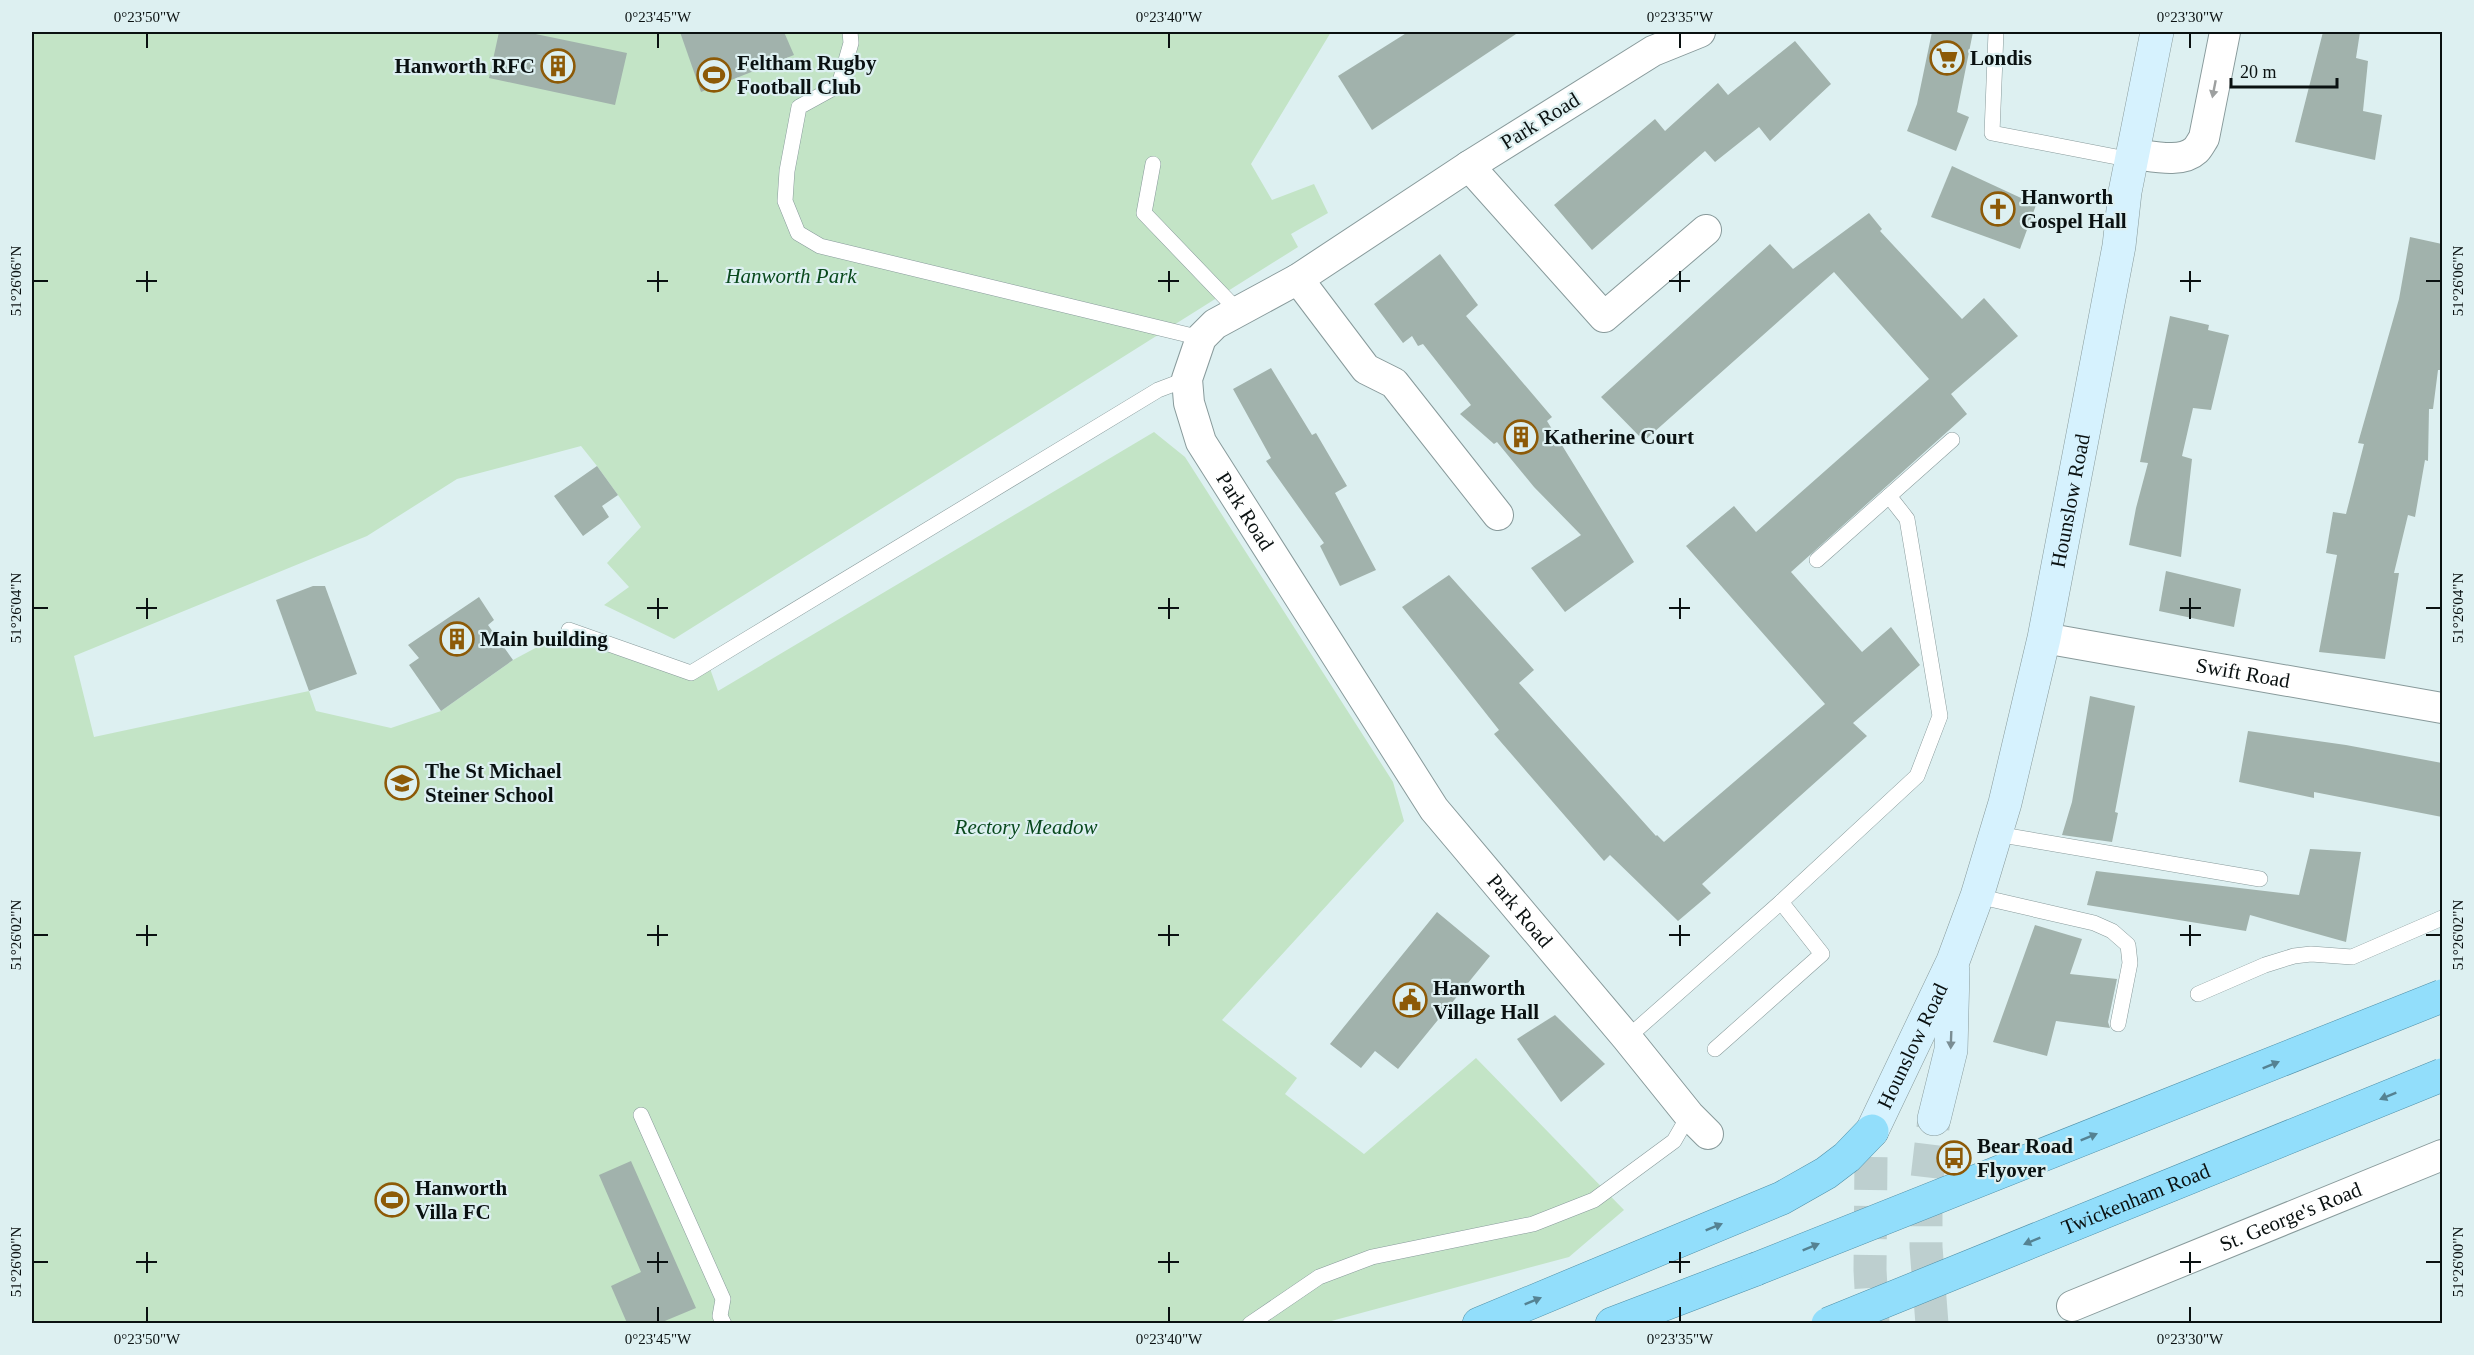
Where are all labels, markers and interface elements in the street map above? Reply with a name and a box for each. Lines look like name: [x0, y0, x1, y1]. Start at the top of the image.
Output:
text: 0°23'50"W: [114, 9, 181, 25]
text: 0°23'45"W: [625, 9, 692, 25]
text: 0°23'40"W: [1136, 9, 1203, 25]
text: 0°23'35"W: [1647, 9, 1714, 25]
text: 0°23'30"W: [2157, 9, 2224, 25]
supermarket icon: Londis: [1929, 40, 1965, 76]
place label: Londis: [1970, 46, 2032, 70]
building icon: Hanworth RFC: [540, 48, 576, 84]
place label: Feltham Rugby Football Club: [737, 51, 877, 99]
scale bar: [2231, 51, 2338, 89]
place label: Hanworth RFC: [394, 54, 535, 78]
sports icon: Feltham Rugby Football Club: [696, 57, 732, 93]
text: 20 m: [2240, 62, 2277, 82]
one-way arrow: [2209, 80, 2218, 99]
street label: Park Road: [1496, 87, 1584, 155]
place label: Hanworth Gospel Hall: [2021, 185, 2127, 233]
church icon: Hanworth Gospel Hall: [1980, 191, 2016, 227]
text: 51°26'06"N: [8, 246, 24, 316]
text: 51°26'06"N: [2450, 246, 2466, 316]
park label: Hanworth Park: [724, 264, 857, 288]
building icon: Katherine Court: [1503, 419, 1539, 455]
place label: Katherine Court: [1544, 425, 1694, 449]
street label: Hounslow Road: [2046, 431, 2095, 570]
street label: Park Road: [1211, 468, 1279, 555]
text: 51°26'04"N: [8, 573, 24, 643]
text: 51°26'04"N: [2450, 573, 2466, 643]
building icon: Main building: [439, 621, 475, 657]
place label: Main building: [480, 627, 608, 651]
street label: Swift Road: [2194, 653, 2292, 693]
place label: The St Michael Steiner School: [425, 759, 562, 807]
school or university icon: The St Michael Steiner School: [384, 765, 420, 801]
park label: Rectory Meadow: [954, 815, 1097, 839]
street label: Park Road: [1482, 869, 1558, 953]
text: 51°26'02"N: [8, 900, 24, 970]
text: 51°26'02"N: [2450, 900, 2466, 970]
place label: Hanworth Village Hall: [1433, 976, 1539, 1024]
street label: Hounslow Road: [1872, 979, 1953, 1113]
public building icon: Hanworth Village Hall: [1392, 982, 1428, 1018]
one-way arrow: [1946, 1031, 1955, 1050]
one-way arrow: [2262, 1059, 2280, 1069]
one-way arrow: [2379, 1092, 2397, 1102]
one-way arrow: [2081, 1131, 2099, 1141]
place label: Bear Road Flyover: [1977, 1134, 2073, 1182]
bus stop icon: Bear Road Flyover: [1936, 1140, 1972, 1176]
street label: Twickenham Road: [2058, 1158, 2214, 1240]
place label: Hanworth Villa FC: [415, 1176, 507, 1224]
street label: St. George's Road: [2216, 1177, 2365, 1256]
sports icon: Hanworth Villa FC: [374, 1182, 410, 1218]
one-way arrow: [1705, 1222, 1723, 1232]
text: 51°26'00"N: [8, 1227, 24, 1297]
text: 51°26'00"N: [2450, 1227, 2466, 1297]
one-way arrow: [2023, 1236, 2041, 1246]
one-way arrow: [1802, 1242, 1820, 1252]
one-way arrow: [1525, 1296, 1543, 1306]
text: 0°23'50"W: [114, 1331, 181, 1347]
text: 0°23'45"W: [625, 1331, 692, 1347]
text: 0°23'40"W: [1136, 1331, 1203, 1347]
text: 0°23'35"W: [1647, 1331, 1714, 1347]
text: 0°23'30"W: [2157, 1331, 2224, 1347]

